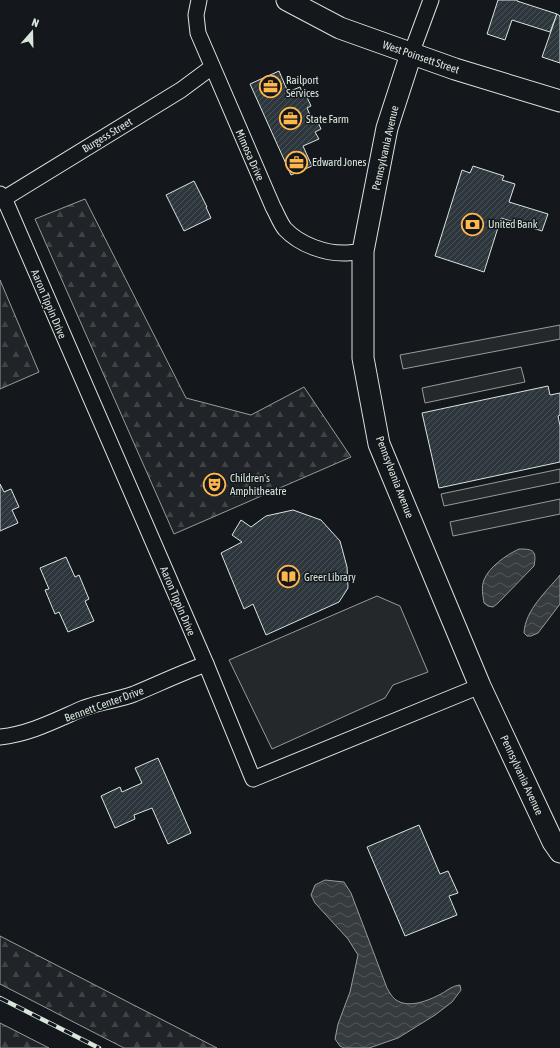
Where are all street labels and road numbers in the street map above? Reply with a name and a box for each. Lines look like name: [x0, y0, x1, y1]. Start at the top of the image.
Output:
street label: West Poinsett Street: [381, 38, 461, 76]
street label: Pennsylvania Avenue: [369, 104, 401, 192]
street label: Burgess Street: [80, 115, 134, 155]
street label: Mimosa Drive: [233, 128, 267, 182]
street label: Aaron Tippin Drive: [29, 268, 69, 340]
street label: Pennsylvania Avenue: [374, 434, 416, 520]
street label: Aaron Tippin Drive: [158, 565, 198, 637]
street label: Bennett Center Drive: [63, 684, 145, 724]
street label: Pennsylvania Avenue: [498, 733, 546, 817]

